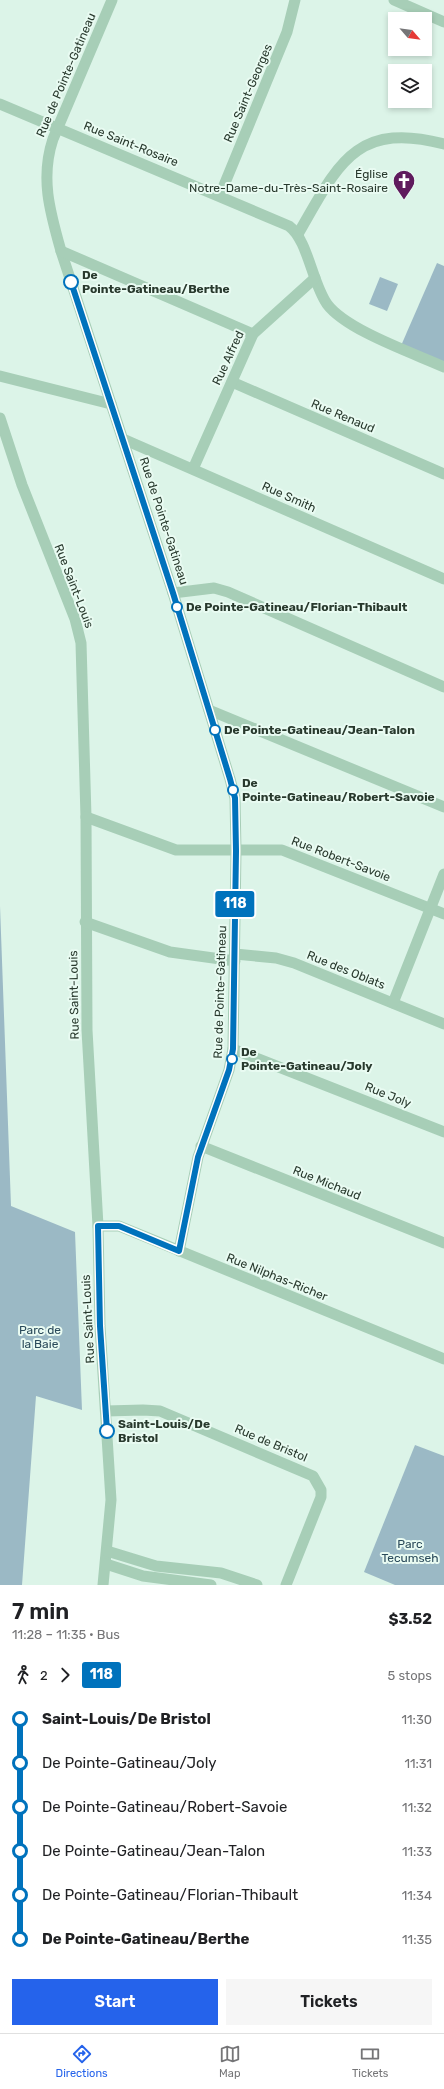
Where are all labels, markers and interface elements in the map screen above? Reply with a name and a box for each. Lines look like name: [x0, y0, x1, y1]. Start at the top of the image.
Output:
street label: Rue de Pointe-Gatineau: [33, 11, 99, 139]
north arrow: [388, 12, 432, 56]
map controls: [388, 12, 432, 108]
street label: Rue Saint-Georges: [221, 42, 275, 144]
button: layers: [388, 64, 432, 108]
street label: Rue Saint-Rosaire: [82, 119, 181, 169]
place label: Église Notre-Dame-du-Très-Saint-Rosaire: [189, 167, 388, 195]
church icon: Église Notre-Dame-du-Très-Saint-Rosaire: [391, 168, 417, 201]
place label: De Pointe-Gatineau/Berthe: [82, 268, 230, 296]
marker: De Pointe-Gatineau/Berthe: [63, 274, 79, 290]
street label: Rue Alfred: [209, 329, 247, 387]
street label: Rue Renaud: [309, 396, 377, 436]
street label: Rue de Pointe-Gatineau: [137, 455, 191, 587]
street label: Rue Smith: [260, 479, 318, 515]
street label: Rue Saint-Louis: [52, 542, 96, 630]
place label: De Pointe-Gatineau/Florian-Thibault: [186, 600, 408, 614]
marker: De Pointe-Gatineau/Florian-Thibault: [171, 601, 183, 613]
place label: De Pointe-Gatineau/Jean-Talon: [224, 723, 415, 737]
marker: De Pointe-Gatineau/Jean-Talon: [209, 724, 221, 736]
place label: De Pointe-Gatineau/Robert-Savoie: [242, 776, 435, 804]
marker: De Pointe-Gatineau/Robert-Savoie: [227, 784, 239, 796]
street label: Rue Robert-Savoie: [290, 834, 393, 884]
line badge: 118: [212, 891, 258, 917]
text: 118: [223, 895, 247, 912]
street label: Rue de Pointe-Gatineau: [211, 925, 229, 1059]
street label: Rue des Oblats: [305, 948, 387, 992]
street label: Rue Saint-Louis: [66, 950, 82, 1040]
place label: De Pointe-Gatineau/Joly: [241, 1045, 373, 1073]
marker: De Pointe-Gatineau/Joly: [226, 1053, 238, 1065]
street label: Rue Joly: [363, 1079, 414, 1111]
street label: Rue Michaud: [291, 1163, 363, 1203]
street label: Rue Nilphas-Richer: [224, 1250, 330, 1304]
street label: Rue Saint-Louis: [79, 1274, 97, 1364]
park label: Parc de la Baie: [19, 1323, 61, 1351]
place label: Saint-Louis/De Bristol: [118, 1417, 210, 1445]
street label: Rue de Bristol: [233, 1421, 310, 1465]
marker: Saint-Louis/De Bristol: [99, 1423, 115, 1439]
park label: Parc Tecumseh: [381, 1537, 439, 1565]
text: 7 min: [12, 1598, 69, 1625]
text: $3.52: [388, 1610, 432, 1628]
text: 11:28 – 11:35 · Bus: [12, 1627, 120, 1642]
icon: walk: [12, 1664, 34, 1686]
icon: forward: [54, 1664, 76, 1686]
text: 118: [90, 1666, 113, 1683]
text: 2: [40, 1668, 48, 1683]
text: 5 stops: [388, 1668, 432, 1683]
text: Saint-Louis/De Bristol: [42, 1710, 211, 1728]
text: 11:30: [401, 1712, 432, 1727]
text: De Pointe-Gatineau/Joly: [42, 1754, 217, 1772]
text: 11:31: [404, 1756, 432, 1771]
text: De Pointe-Gatineau/Robert-Savoie: [42, 1798, 287, 1816]
text: 11:32: [402, 1800, 432, 1815]
text: De Pointe-Gatineau/Jean-Talon: [42, 1842, 265, 1860]
text: 11:33: [402, 1844, 432, 1859]
text: De Pointe-Gatineau/Florian-Thibault: [42, 1886, 298, 1904]
text: 11:34: [402, 1888, 432, 1903]
text: De Pointe-Gatineau/Berthe: [42, 1930, 250, 1948]
text: 11:35: [402, 1932, 432, 1947]
button: Start: [12, 1979, 218, 2025]
button: Tickets: [226, 1979, 432, 2025]
tab: Directions: [56, 2043, 108, 2080]
tab: Map: [219, 2043, 241, 2080]
tab: Tickets: [352, 2043, 388, 2080]

